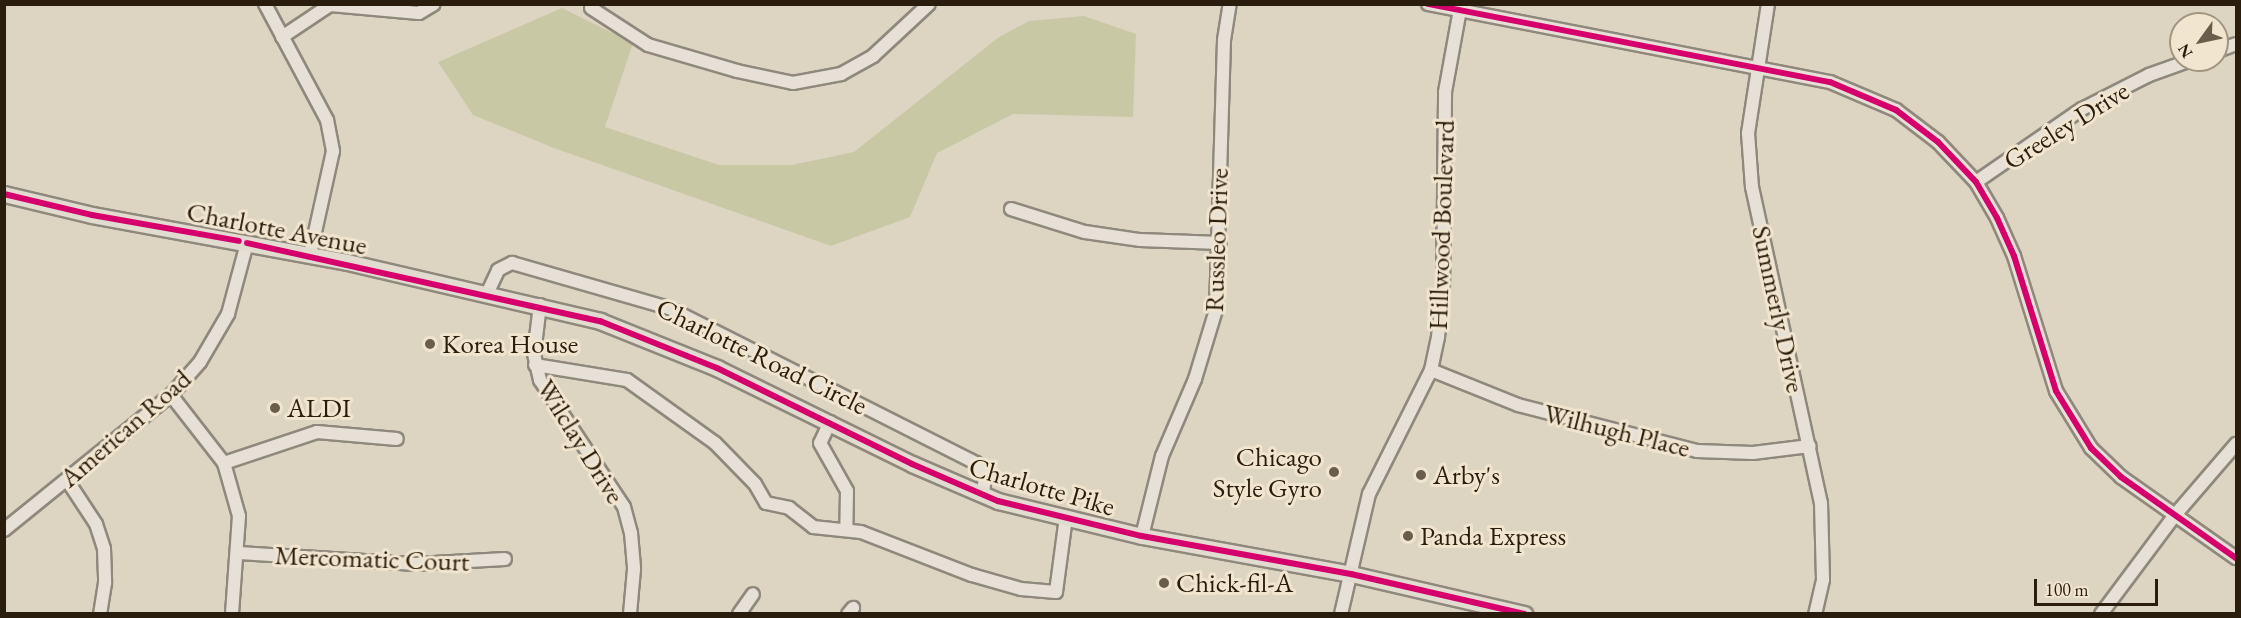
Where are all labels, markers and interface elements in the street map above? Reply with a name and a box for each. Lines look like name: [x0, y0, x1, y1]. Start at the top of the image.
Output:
north arrow: [2169, 12, 2229, 72]
text: N: [2173, 40, 2197, 62]
street label: Greeley Drive: [1997, 74, 2135, 176]
street label: Hillwood Boulevard: [1421, 119, 1461, 331]
street label: Russleo Drive: [1197, 167, 1235, 313]
street label: Charlotte Avenue: [184, 195, 370, 261]
street label: Summerly Drive: [1746, 223, 1812, 395]
street label: Charlotte Road Circle: [651, 291, 873, 421]
place label: Korea House: [442, 328, 578, 360]
marker: Korea House: [423, 337, 437, 351]
street label: American Road: [53, 362, 197, 494]
street label: Wilclay Drive: [530, 373, 632, 509]
place label: ALDI: [287, 392, 351, 424]
street label: Wilhugh Place: [1540, 396, 1694, 464]
marker: ALDI: [268, 401, 282, 415]
place label: Chicago Style Gyro: [1213, 440, 1322, 503]
street label: Charlotte Pike: [965, 450, 1119, 522]
place label: Arby's: [1433, 459, 1500, 491]
marker: Chicago Style Gyro: [1327, 465, 1341, 479]
marker: Arby's: [1414, 468, 1428, 482]
place label: Panda Express: [1420, 520, 1566, 552]
marker: Panda Express: [1401, 529, 1415, 543]
street label: Mercomatic Court: [274, 538, 470, 578]
place label: Chick-fil-A: [1176, 567, 1293, 599]
scale bar: [2037, 567, 2162, 605]
marker: Chick-fil-A: [1157, 576, 1171, 590]
text: 100 m: [2045, 578, 2089, 601]

